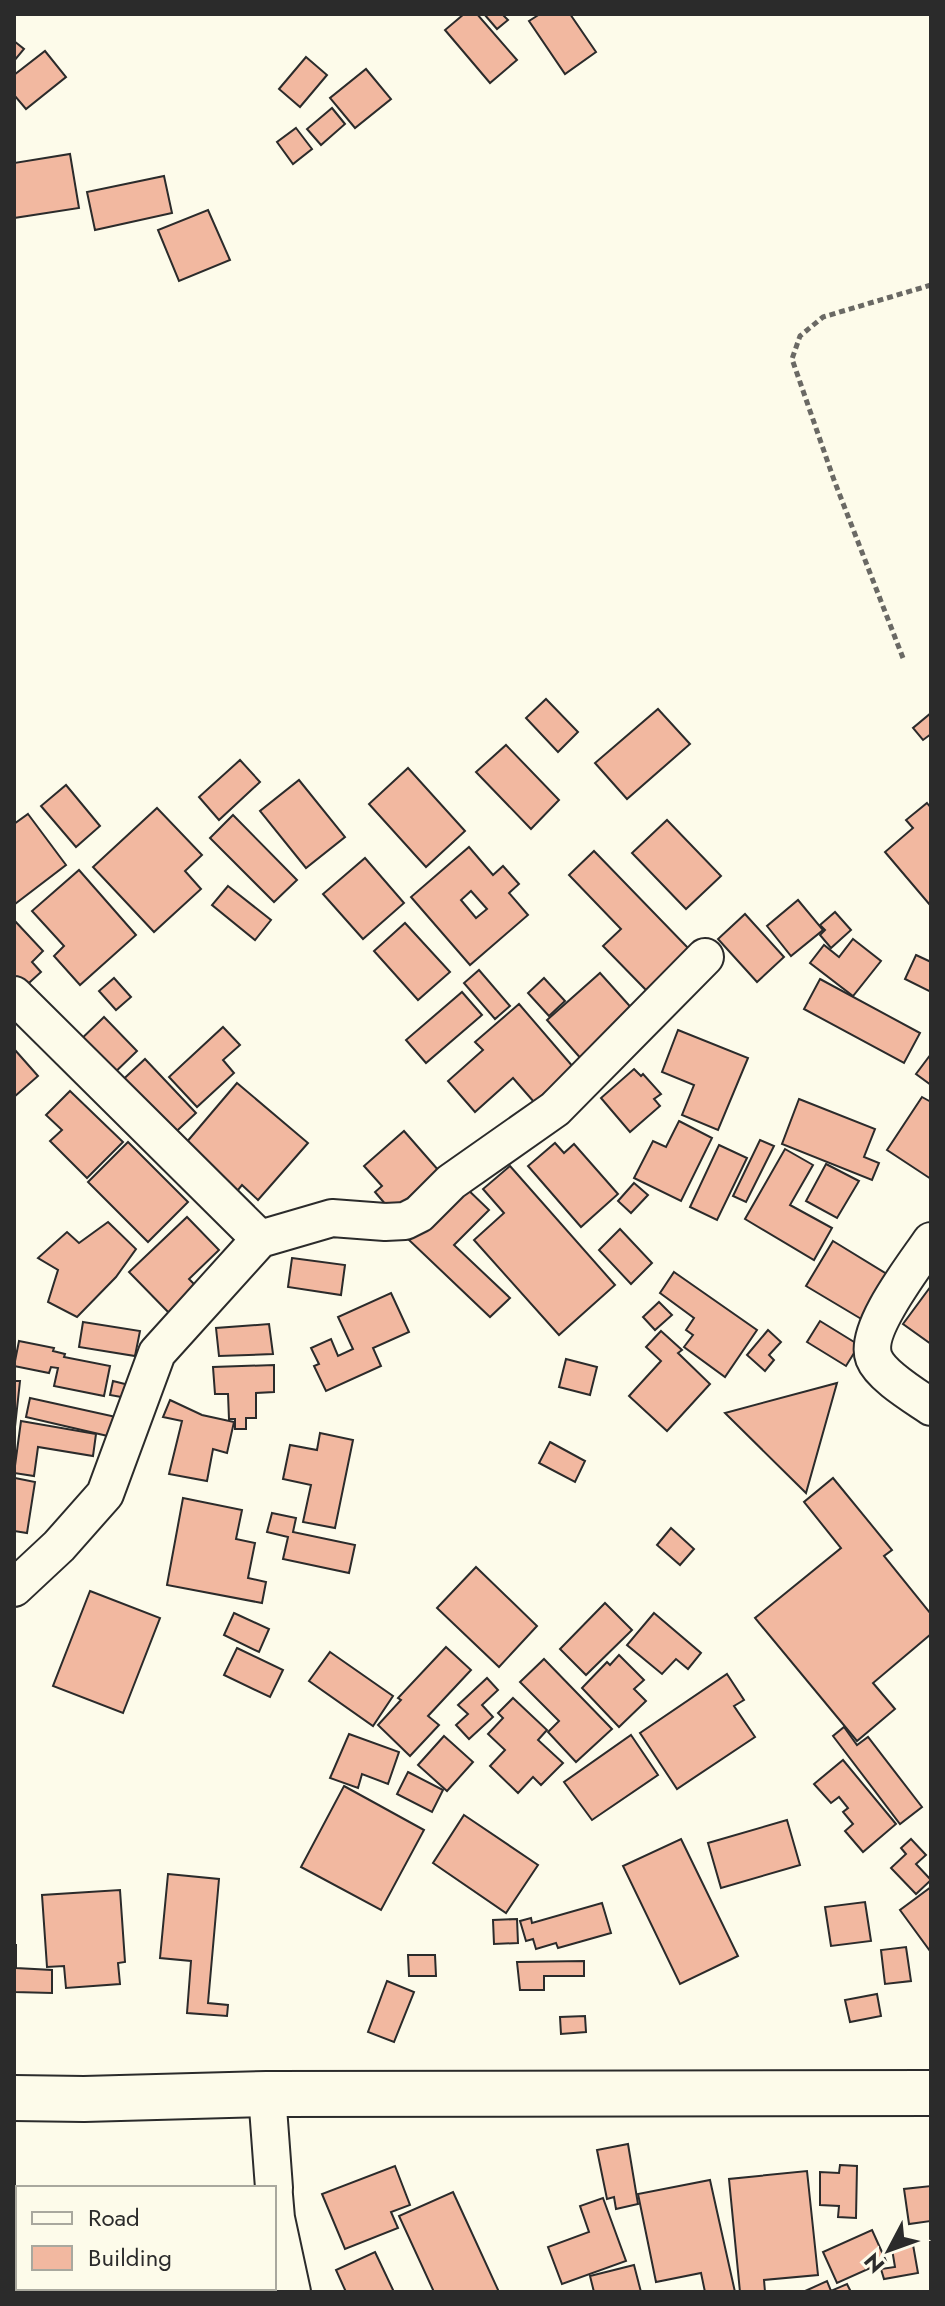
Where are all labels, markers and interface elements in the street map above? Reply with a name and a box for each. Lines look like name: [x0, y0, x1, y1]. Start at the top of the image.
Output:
legend: [16, 2186, 276, 2290]
text: Road: [88, 2200, 140, 2235]
north arrow: [849, 2210, 929, 2290]
text: Building: [88, 2240, 172, 2275]
text: N: [856, 2246, 892, 2280]

